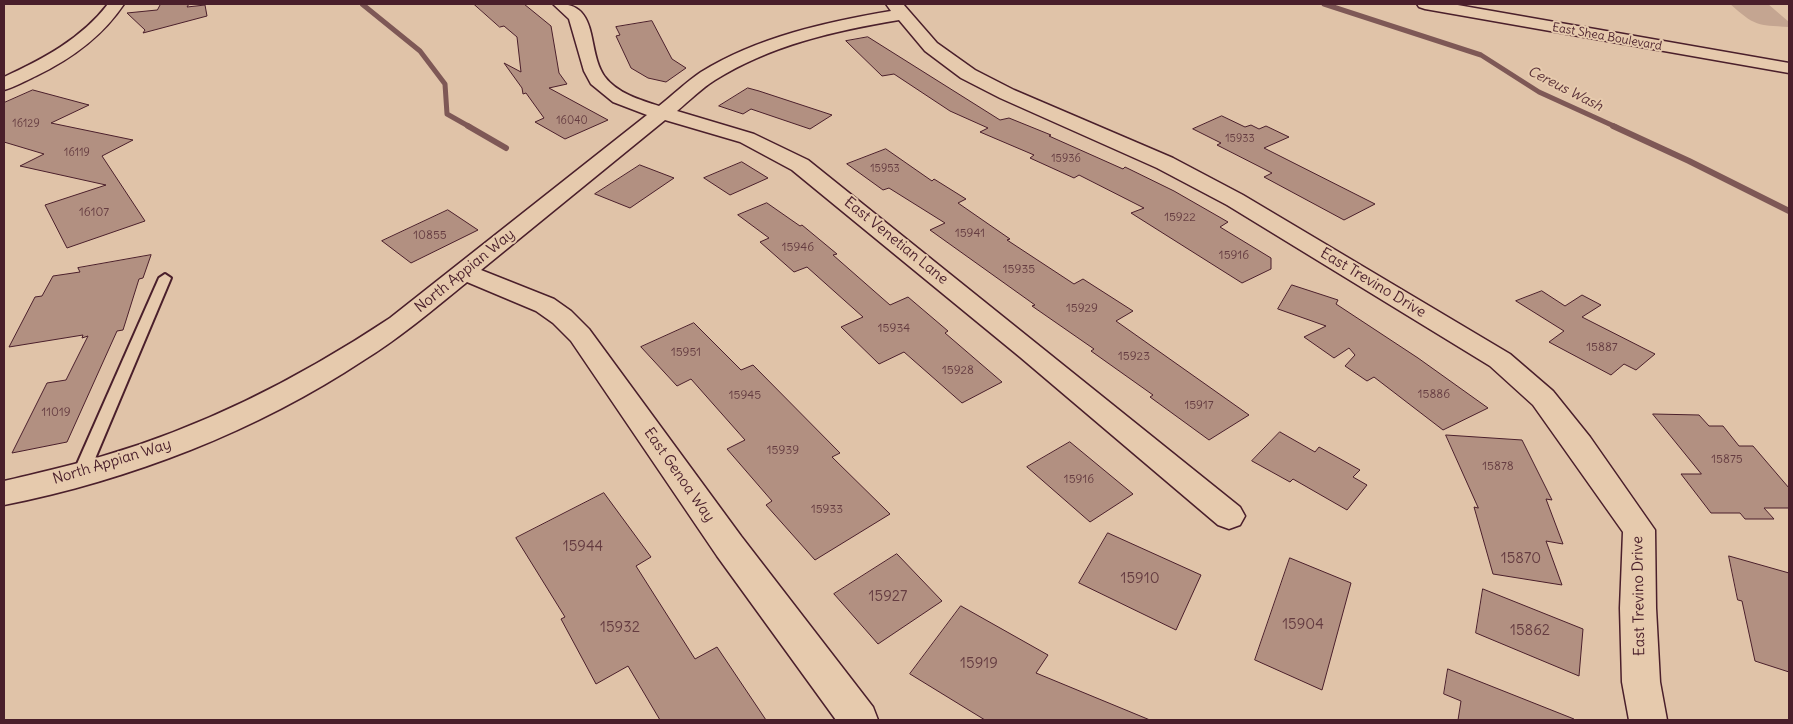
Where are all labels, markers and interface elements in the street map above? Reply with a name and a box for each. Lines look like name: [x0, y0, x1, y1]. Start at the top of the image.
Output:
street label: East Shea Boulevard: [1551, 20, 1663, 54]
water label: Cereus Wash: [1525, 63, 1605, 115]
house number: 16040: [556, 114, 588, 128]
house number: 16129: [12, 117, 40, 131]
house number: 15933: [1225, 132, 1255, 146]
house number: 16119: [64, 146, 90, 160]
house number: 15936: [1051, 152, 1081, 166]
house number: 15953: [870, 162, 900, 176]
street label: East Venetian Lane: [840, 193, 952, 289]
house number: 16107: [79, 206, 109, 220]
house number: 15922: [1164, 211, 1196, 225]
street label: North Appian Way: [411, 225, 519, 317]
house number: 15941: [955, 227, 985, 241]
house number: 10855: [413, 229, 447, 243]
house number: 15946: [782, 241, 814, 255]
street label: East Trevino Drive: [1317, 244, 1429, 322]
house number: 15916: [1219, 249, 1249, 263]
house number: 15935: [1003, 263, 1035, 277]
house number: 15929: [1066, 302, 1098, 316]
house number: 15934: [878, 322, 910, 336]
house number: 15887: [1586, 341, 1618, 355]
house number: 15951: [671, 346, 701, 360]
house number: 15923: [1118, 350, 1150, 364]
house number: 15928: [942, 364, 974, 378]
house number: 15886: [1418, 388, 1450, 402]
house number: 15945: [729, 389, 761, 403]
house number: 15917: [1184, 399, 1214, 413]
house number: 11019: [41, 406, 71, 420]
street label: East Genoa Way: [640, 424, 718, 526]
street label: North Appian Way: [50, 435, 174, 489]
house number: 15939: [767, 444, 799, 458]
house number: 15875: [1711, 453, 1743, 467]
house number: 15878: [1482, 460, 1514, 474]
house number: 15916: [1064, 473, 1094, 487]
house number: 15933: [811, 503, 843, 517]
street label: East Trevino Drive: [1629, 536, 1649, 656]
house number: 15944: [563, 538, 603, 556]
house number: 15870: [1501, 550, 1541, 568]
house number: 15910: [1120, 570, 1160, 588]
house number: 15927: [869, 588, 907, 606]
house number: 15904: [1282, 616, 1324, 634]
house number: 15932: [600, 619, 640, 637]
house number: 15862: [1510, 622, 1550, 640]
house number: 15919: [960, 655, 998, 673]

